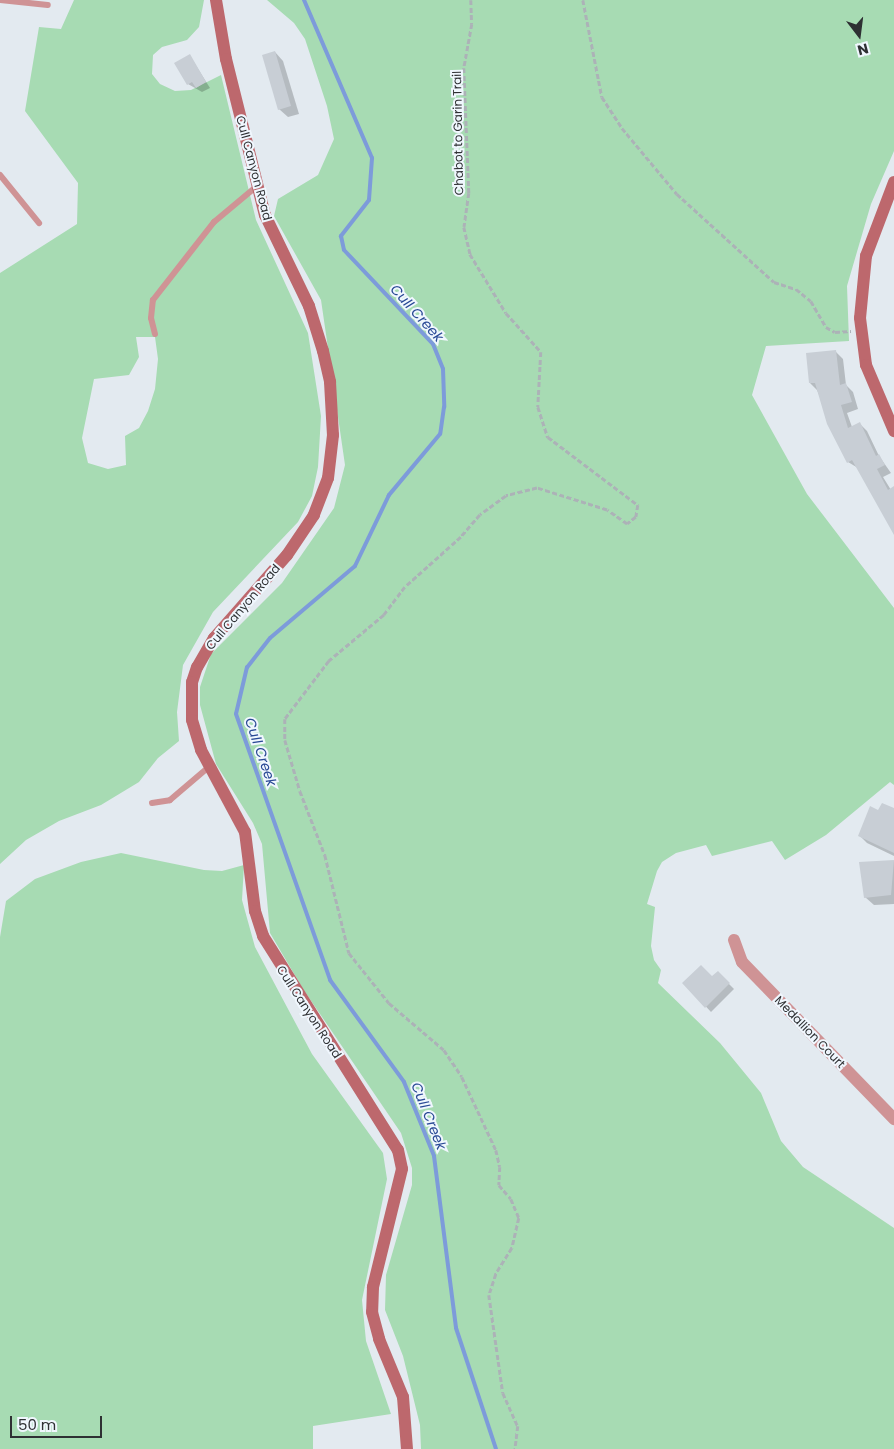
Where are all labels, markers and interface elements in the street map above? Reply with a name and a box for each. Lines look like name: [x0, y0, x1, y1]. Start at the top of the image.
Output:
north arrow: [834, 10, 884, 60]
text: N: [855, 38, 871, 61]
street label: Chabot to Garin Trail: [450, 71, 466, 195]
street label: Cull Canyon Road: [233, 114, 275, 222]
water label: Cull Creek: [387, 281, 447, 345]
street label: Cull Canyon Road: [203, 561, 283, 653]
water label: Cull Creek: [241, 715, 281, 789]
street label: Cull Canyon Road: [274, 963, 344, 1061]
street label: Medallion Court: [772, 993, 848, 1071]
water label: Cull Creek: [408, 1080, 450, 1152]
scale bar: [12, 1406, 105, 1438]
text: 50 m: [18, 1414, 56, 1435]

